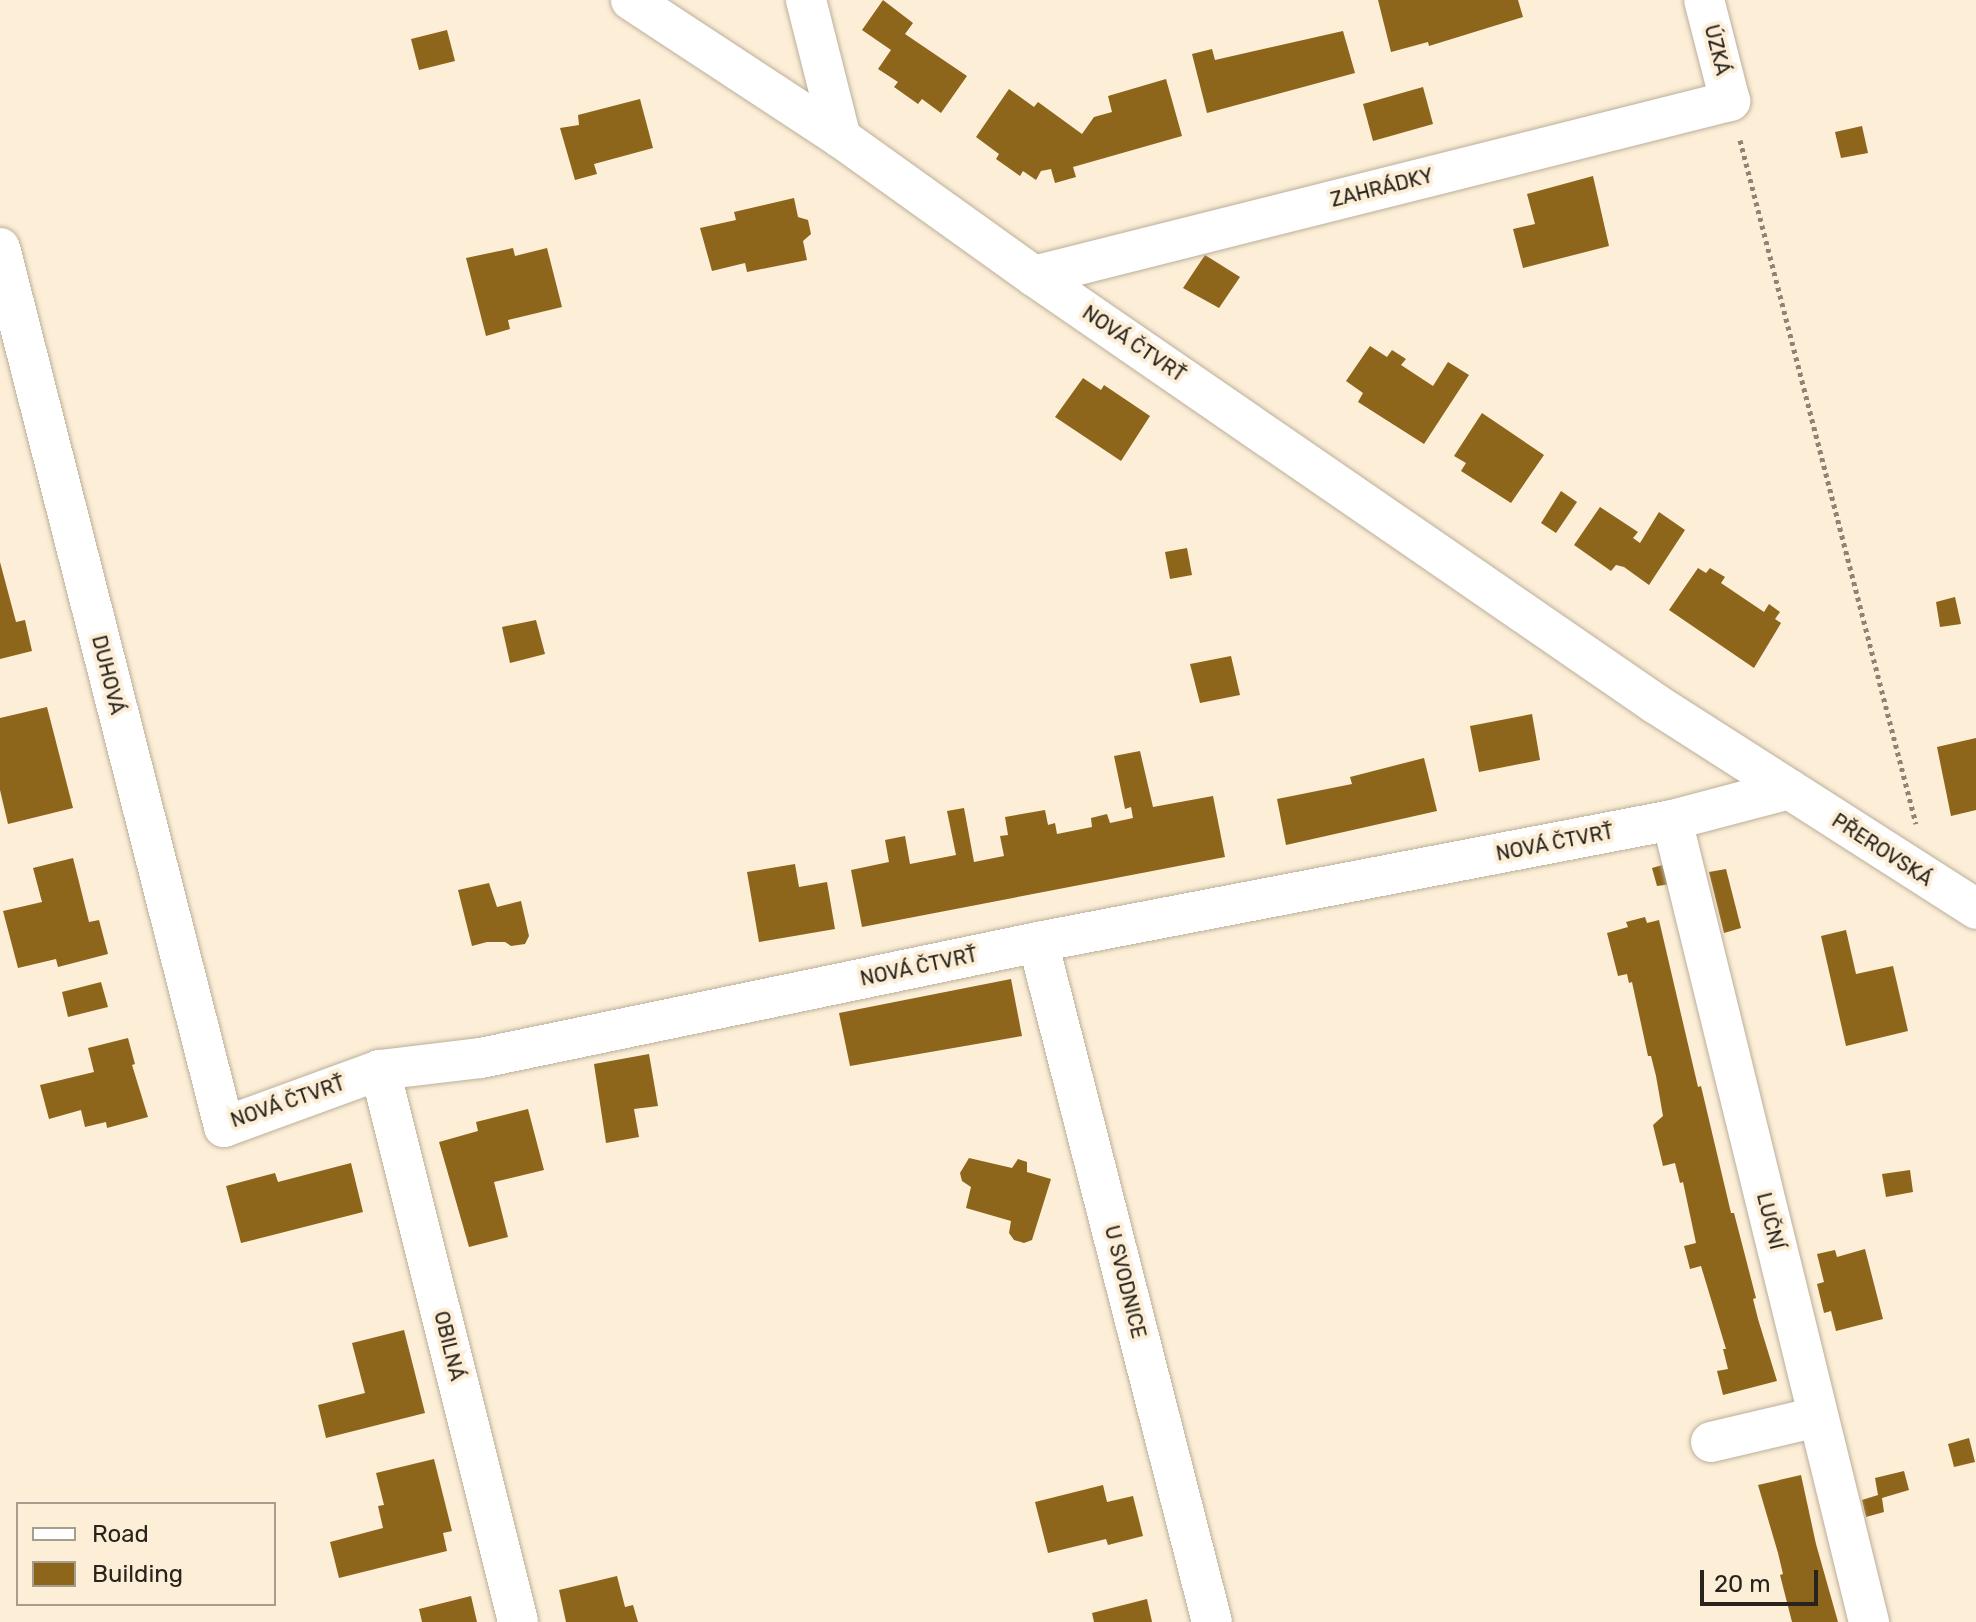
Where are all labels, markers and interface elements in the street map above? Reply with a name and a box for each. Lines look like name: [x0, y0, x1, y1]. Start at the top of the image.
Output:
street label: ÚZKÁ: [1699, 22, 1735, 78]
street label: ZAHRÁDKY: [1328, 164, 1436, 212]
street label: NOVÁ ČTVRŤ: [1078, 301, 1190, 387]
street label: DUHOVÁ: [87, 633, 129, 717]
street label: PŘEROVSKÁ: [1827, 809, 1937, 891]
street label: NOVÁ ČTVRŤ: [1494, 820, 1616, 866]
street label: NOVÁ ČTVRŤ: [858, 943, 980, 991]
street label: NOVÁ ČTVRŤ: [227, 1071, 349, 1133]
street label: LUČNÍ: [1751, 1190, 1789, 1252]
street label: U SVODNICE: [1099, 1223, 1151, 1341]
street label: OBILNÁ: [429, 1309, 469, 1383]
legend: [16, 1502, 276, 1606]
text: Road: [92, 1520, 149, 1548]
scale bar: [1704, 1554, 1822, 1604]
text: Building: [92, 1560, 183, 1588]
text: 20 m: [1714, 1570, 1771, 1598]

